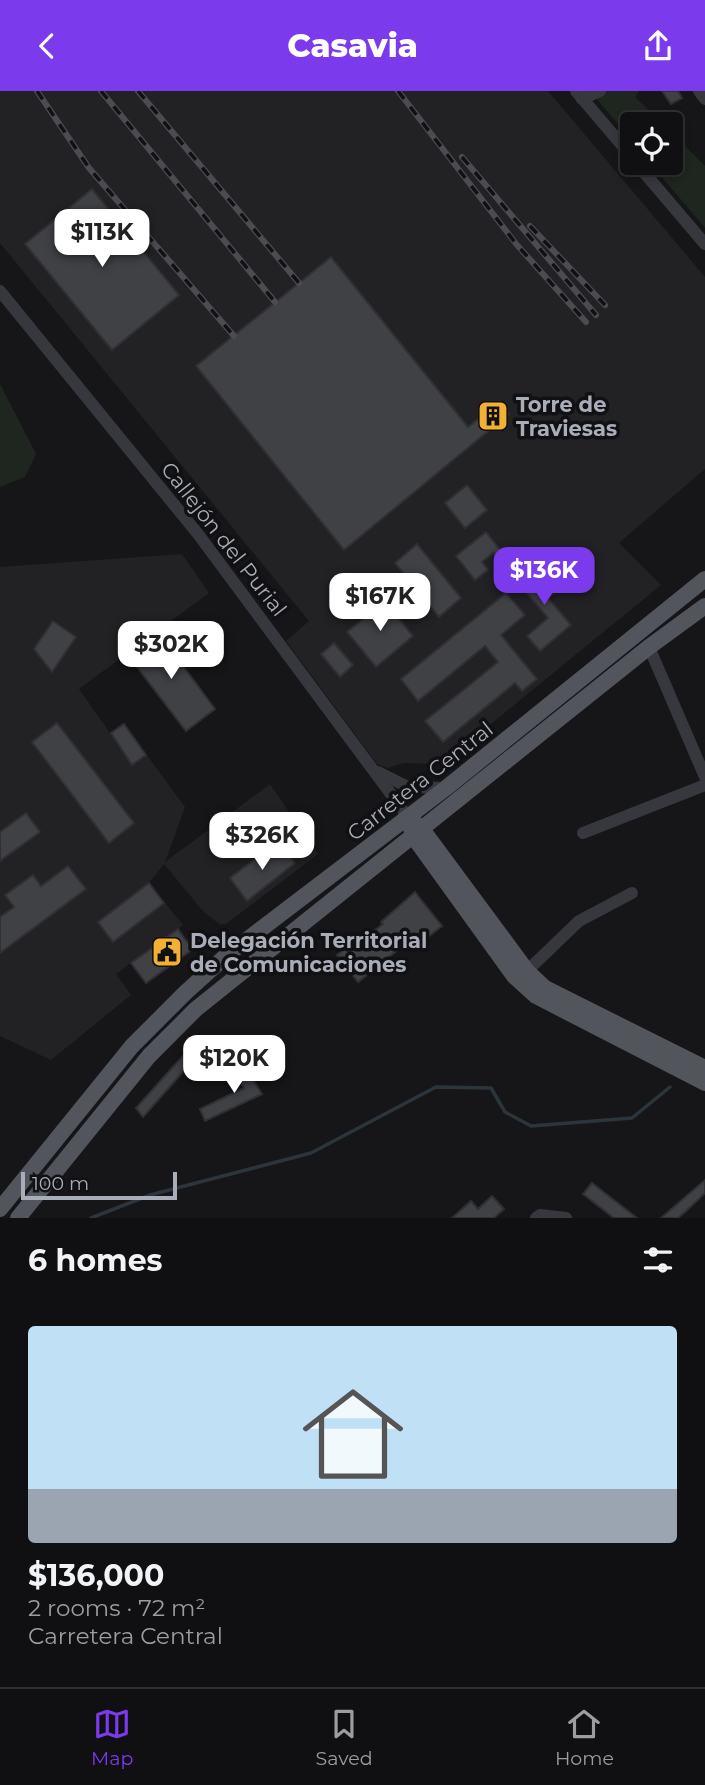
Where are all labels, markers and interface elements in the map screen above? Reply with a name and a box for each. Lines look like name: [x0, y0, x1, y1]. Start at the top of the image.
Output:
text: Casavia: [287, 26, 418, 65]
icon: back: [28, 27, 66, 65]
icon: share: [639, 27, 677, 65]
map controls: [620, 112, 683, 175]
button: locate: [620, 112, 683, 175]
pin: $113K: [53, 209, 151, 269]
text: $113K: [70, 218, 134, 246]
place label: Torre de Traviesas: [516, 392, 617, 441]
building icon: Torre de Traviesas: [476, 399, 510, 433]
street label: Callejón del Purial: [156, 457, 292, 621]
pin: $136K: [495, 547, 593, 607]
text: $136K: [510, 556, 578, 584]
pin: $167K: [331, 573, 429, 633]
text: $167K: [345, 582, 415, 610]
pin: $302K: [122, 621, 220, 681]
text: $302K: [134, 630, 208, 658]
street label: Carretera Central: [342, 716, 498, 846]
pin: $326K: [213, 813, 311, 872]
text: $326K: [225, 821, 299, 849]
place label: Delegación Territorial de Comunicaciones: [190, 928, 427, 977]
public building icon: Delegación Territorial de Comunicaciones: [150, 935, 184, 969]
pin: $120K: [185, 1035, 283, 1095]
text: $120K: [199, 1044, 269, 1072]
scale bar: [21, 1169, 177, 1201]
text: 100 m: [32, 1172, 89, 1195]
icon: filters: [639, 1241, 677, 1279]
text: 6 homes: [28, 1242, 163, 1279]
icon: home: [290, 1371, 416, 1497]
text: $136,000: [28, 1557, 164, 1594]
text: 2 rooms · 72 m²: [28, 1594, 205, 1622]
text: Carretera Central: [28, 1622, 223, 1650]
tab: Map: [91, 1705, 133, 1770]
tab: Saved: [316, 1705, 373, 1770]
tab: Home: [555, 1705, 614, 1770]

